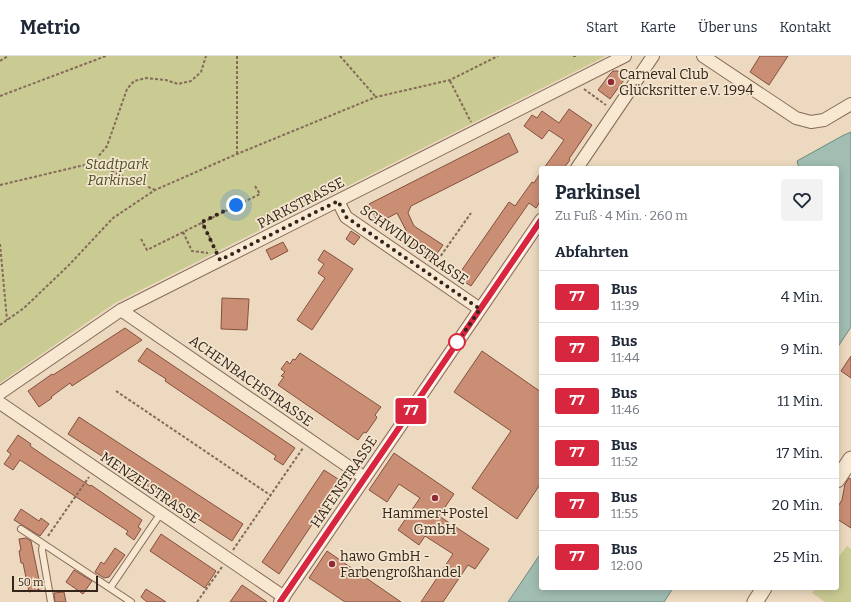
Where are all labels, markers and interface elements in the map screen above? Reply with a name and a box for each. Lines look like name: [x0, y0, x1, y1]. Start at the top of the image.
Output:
text: Metrio: [20, 16, 80, 39]
text: Start: [586, 19, 618, 36]
text: Karte: [640, 19, 676, 36]
text: Über uns: [698, 19, 757, 36]
text: Kontakt: [779, 19, 831, 36]
place label: Carneval Club Glücksritter e.V. 1994: [619, 66, 754, 99]
marker: Carneval Club Glücksritter e.V. 1994: [606, 77, 616, 87]
park label: Stadtpark Parkinsel: [85, 156, 149, 189]
street label: PARKSTRASSE: [255, 174, 347, 232]
button: heart: [781, 179, 823, 221]
text: Parkinsel: [555, 181, 640, 204]
your location: [226, 195, 246, 215]
street label: SCHWINDSTRASSE: [357, 201, 471, 289]
text: Zu Fuß · 4 Min. · 260 m: [555, 208, 688, 223]
text: Abfahrten: [555, 243, 629, 261]
text: Bus: [611, 280, 637, 298]
text: 77: [569, 288, 585, 305]
text: 4 Min.: [781, 288, 823, 306]
text: 11:39: [611, 298, 639, 313]
street label: ACHENBACHSTRASSE: [186, 332, 316, 430]
text: Bus: [611, 332, 637, 350]
unlabelled marker: [448, 333, 466, 351]
text: 77: [569, 340, 585, 357]
text: 9 Min.: [781, 340, 823, 358]
text: 11:44: [611, 350, 640, 365]
text: Bus: [611, 384, 637, 402]
text: 77: [569, 392, 585, 409]
text: 11 Min.: [777, 392, 823, 410]
line badge: 77: [393, 398, 429, 424]
text: 77: [403, 402, 419, 419]
text: 11:46: [611, 402, 640, 417]
street label: HAFENSTRASSE: [307, 433, 381, 531]
text: Bus: [611, 436, 637, 454]
text: 77: [569, 444, 585, 461]
text: 17 Min.: [776, 444, 823, 462]
street label: MENZELSTRASSE: [97, 449, 203, 527]
text: 11:52: [611, 454, 638, 469]
text: Bus: [611, 488, 637, 506]
marker: Hammer+Postel GmbH: [430, 493, 440, 503]
text: 77: [569, 496, 585, 513]
text: 20 Min.: [772, 496, 823, 514]
place label: Hammer+Postel GmbH: [382, 505, 488, 538]
text: 11:55: [611, 506, 638, 521]
text: Bus: [611, 540, 637, 558]
place label: hawo GmbH - Farbengroßhandel: [340, 548, 461, 581]
text: 77: [569, 548, 585, 565]
text: 25 Min.: [773, 548, 823, 566]
text: 12:00: [611, 558, 643, 573]
marker: hawo GmbH - Farbengroßhandel: [327, 559, 337, 569]
scale bar: [12, 574, 98, 593]
text: 50 m: [18, 576, 44, 589]

